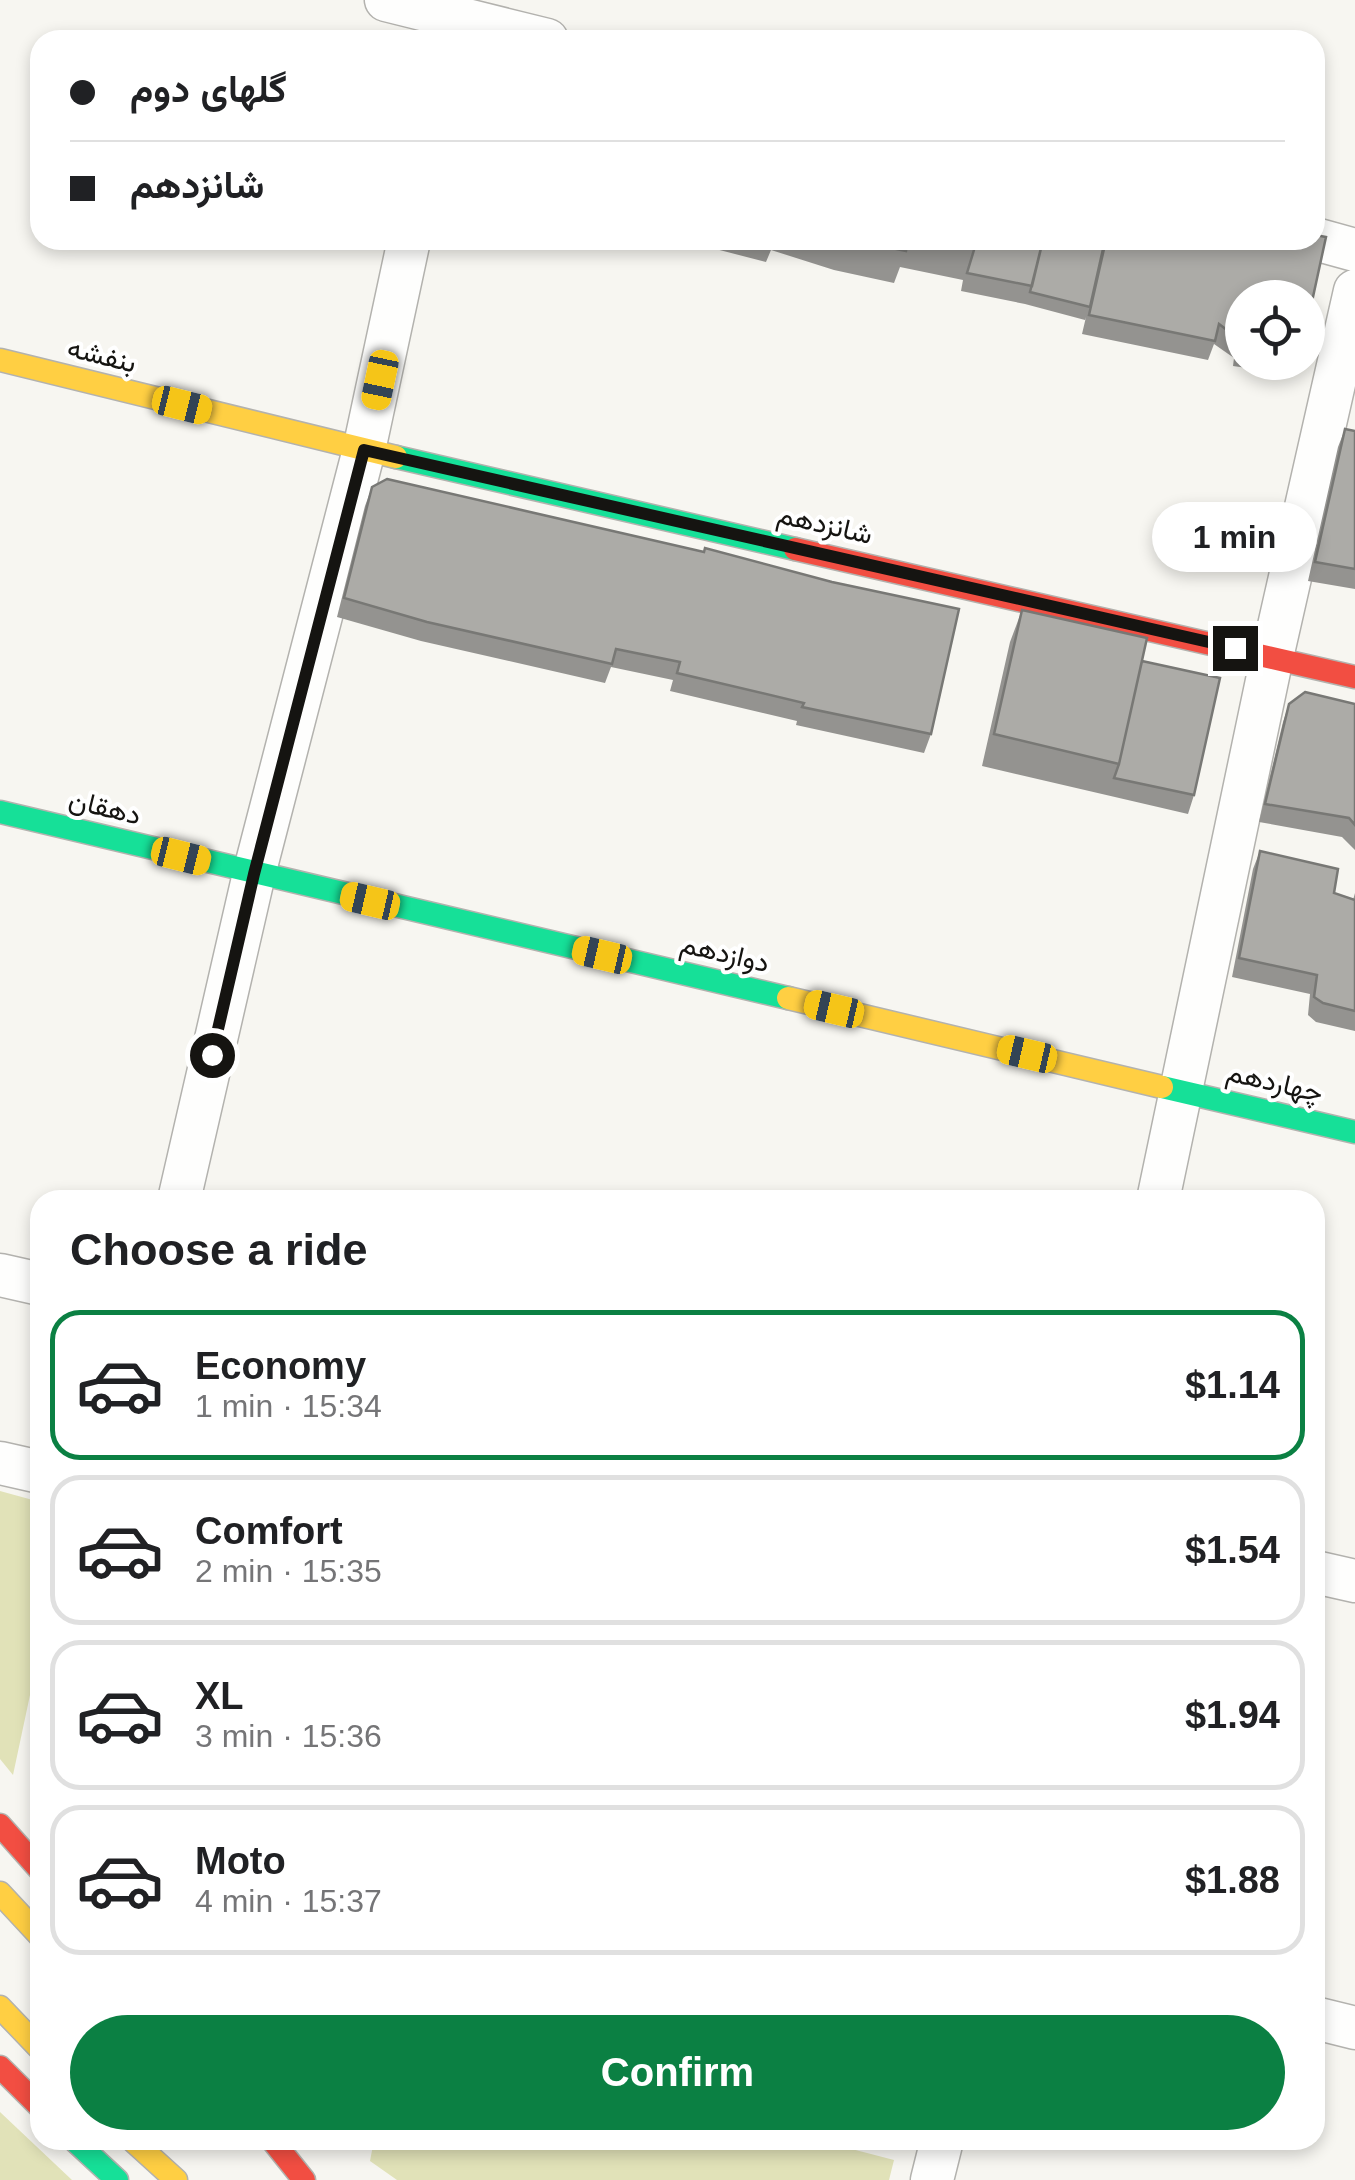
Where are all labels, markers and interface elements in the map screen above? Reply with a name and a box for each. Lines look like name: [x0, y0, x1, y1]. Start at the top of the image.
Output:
text: گلهای دوم: [130, 68, 287, 110]
text: شانزدهم: [130, 164, 264, 206]
map controls: [1225, 280, 1325, 380]
button: locate: [1225, 280, 1325, 380]
street label: بنفشه: [64, 332, 140, 379]
car: [359, 348, 401, 412]
car: [149, 383, 215, 427]
street label: شانزدهم: [774, 498, 876, 553]
callout: 1 min: [1152, 503, 1318, 573]
text: 1 min: [1193, 519, 1276, 555]
route end: [1213, 626, 1258, 671]
street label: دهقان: [66, 783, 144, 831]
car: [148, 834, 214, 878]
car: [337, 880, 403, 922]
street label: دوازدهم: [677, 928, 773, 981]
car: [569, 934, 635, 976]
car: [801, 988, 867, 1030]
route start: [190, 1033, 235, 1078]
car: [994, 1033, 1060, 1075]
street label: چهاردهم: [1223, 1056, 1326, 1111]
text: Choose a ride: [70, 1224, 368, 1275]
icon: car: [75, 1340, 165, 1430]
text: Economy: [195, 1345, 366, 1387]
text: $1.14: [1185, 1364, 1280, 1406]
text: 1 min · 15:34: [195, 1388, 382, 1424]
icon: car: [75, 1505, 165, 1595]
text: Comfort: [195, 1510, 343, 1552]
text: $1.54: [1185, 1529, 1280, 1571]
text: 2 min · 15:35: [195, 1553, 382, 1589]
icon: car: [75, 1670, 165, 1760]
text: XL: [195, 1675, 244, 1717]
text: $1.94: [1185, 1694, 1280, 1736]
text: 3 min · 15:36: [195, 1718, 382, 1754]
icon: car: [75, 1835, 165, 1925]
text: Moto: [195, 1840, 286, 1882]
text: $1.88: [1185, 1859, 1280, 1901]
text: 4 min · 15:37: [195, 1883, 382, 1919]
button: Confirm: [70, 2015, 1285, 2130]

